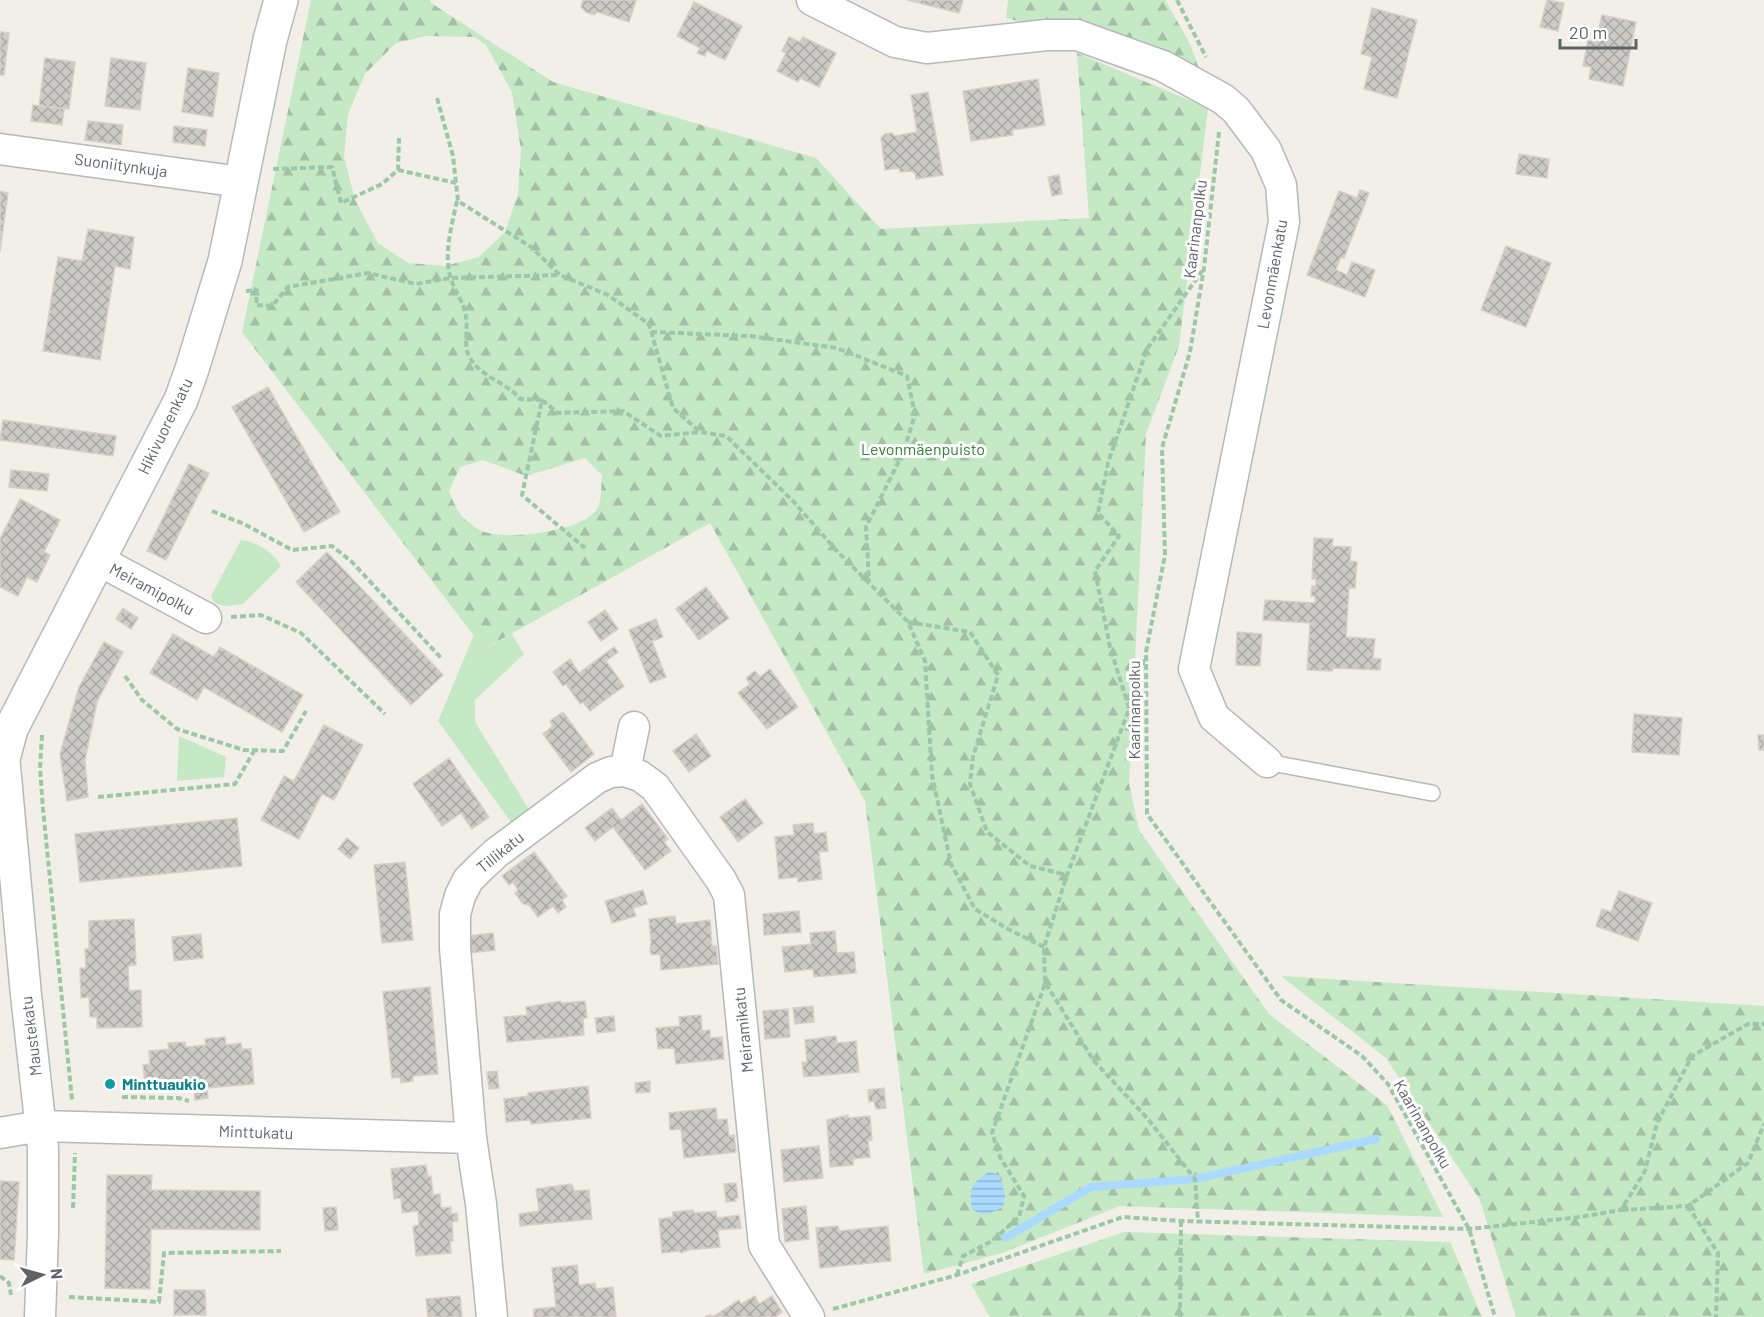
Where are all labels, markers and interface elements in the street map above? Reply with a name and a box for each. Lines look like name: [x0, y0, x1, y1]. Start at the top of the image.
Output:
scale bar: [1560, 12, 1636, 50]
text: 20 m: [1569, 21, 1607, 43]
street label: Suoniitynkuja: [73, 149, 169, 180]
street label: Kaarinanpolku: [1179, 179, 1210, 279]
street label: Levonmäenkatu: [1253, 218, 1290, 330]
street label: Hikivuorenkatu: [133, 375, 196, 477]
park label: Levonmäenpuisto: [861, 439, 985, 458]
street label: Meiramipolku: [107, 558, 198, 619]
street label: Kaarinanpolku: [1124, 660, 1143, 760]
street label: Tillikatu: [472, 827, 527, 876]
street label: Meiramikatu: [729, 986, 756, 1074]
street label: Maustekatu: [16, 995, 45, 1077]
place label: Minttuaukio: [122, 1074, 206, 1093]
street label: Kaarinanpolku: [1390, 1076, 1456, 1171]
marker: Minttuaukio: [103, 1077, 117, 1091]
street label: Minttukatu: [218, 1121, 294, 1142]
north arrow: [12, 1245, 72, 1305]
text: N: [48, 1268, 67, 1280]

